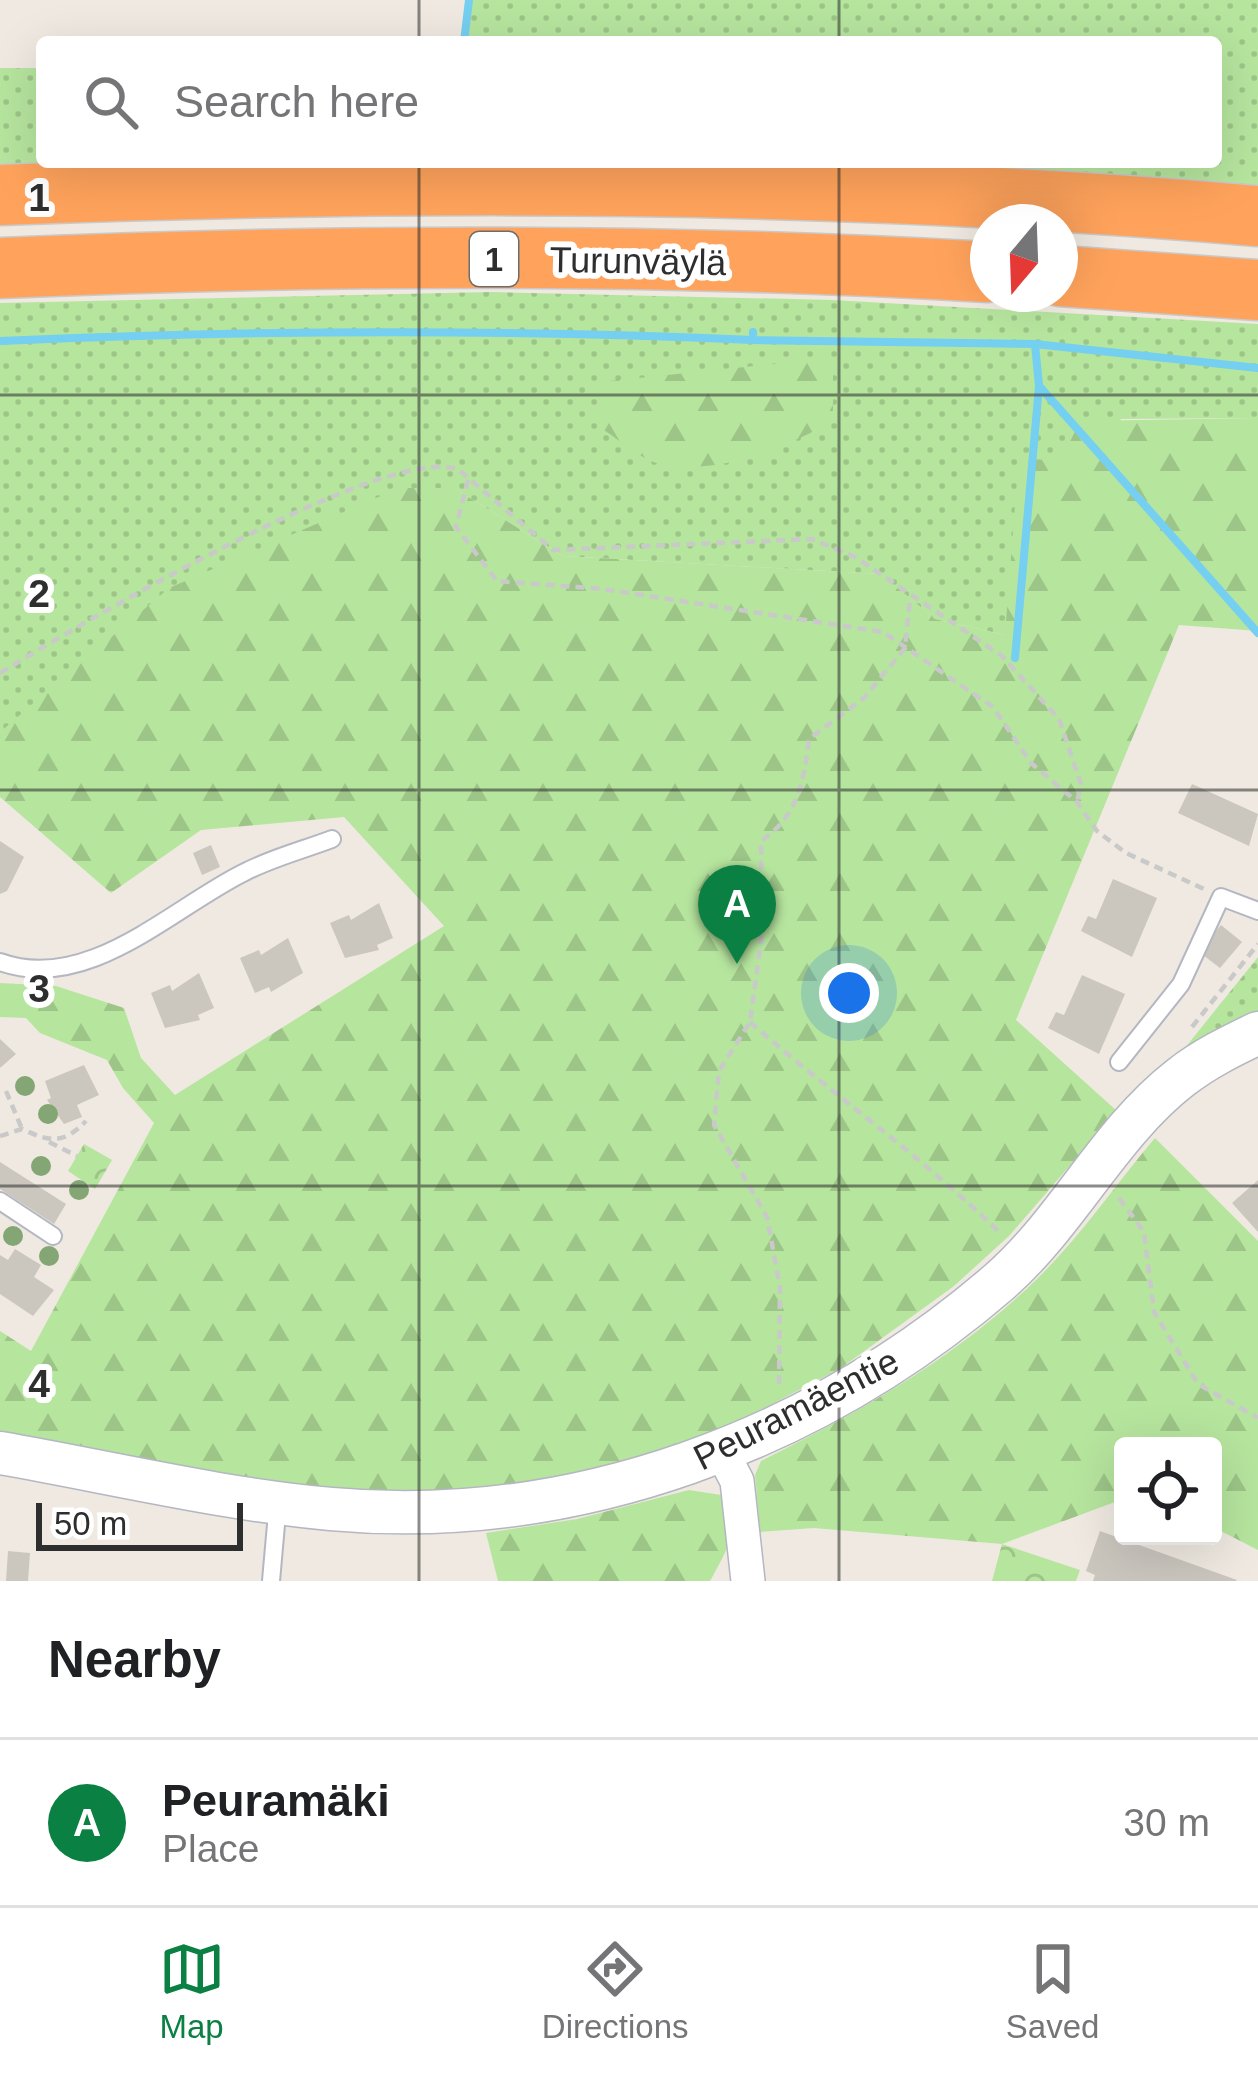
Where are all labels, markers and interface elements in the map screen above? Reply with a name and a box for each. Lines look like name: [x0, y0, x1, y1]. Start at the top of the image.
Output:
search box: [36, 36, 1222, 168]
icon: search: [78, 69, 144, 135]
text: Search here: [174, 76, 419, 127]
text: 1: [28, 176, 50, 219]
north arrow: [970, 204, 1078, 312]
road number: 1: [470, 232, 518, 286]
street label: Turunväylä: [549, 239, 728, 283]
text: 2: [28, 572, 50, 615]
pin: A: [698, 865, 776, 964]
your location: [819, 963, 879, 1023]
text: 3: [28, 967, 50, 1010]
street label: Peuramäentie: [687, 1340, 905, 1478]
text: 4: [28, 1362, 50, 1405]
map controls: [1114, 1437, 1222, 1545]
button: locate: [1114, 1437, 1222, 1545]
scale bar: [36, 1497, 243, 1550]
text: 50 m: [54, 1505, 127, 1542]
text: Nearby: [48, 1631, 221, 1688]
text: Peuramäki: [162, 1775, 390, 1826]
text: A: [73, 1801, 101, 1844]
text: 30 m: [1123, 1801, 1210, 1844]
text: Place: [162, 1827, 260, 1870]
tab: Map: [159, 1936, 225, 2046]
tab: Directions: [542, 1936, 689, 2046]
tab: Saved: [1006, 1936, 1099, 2046]

